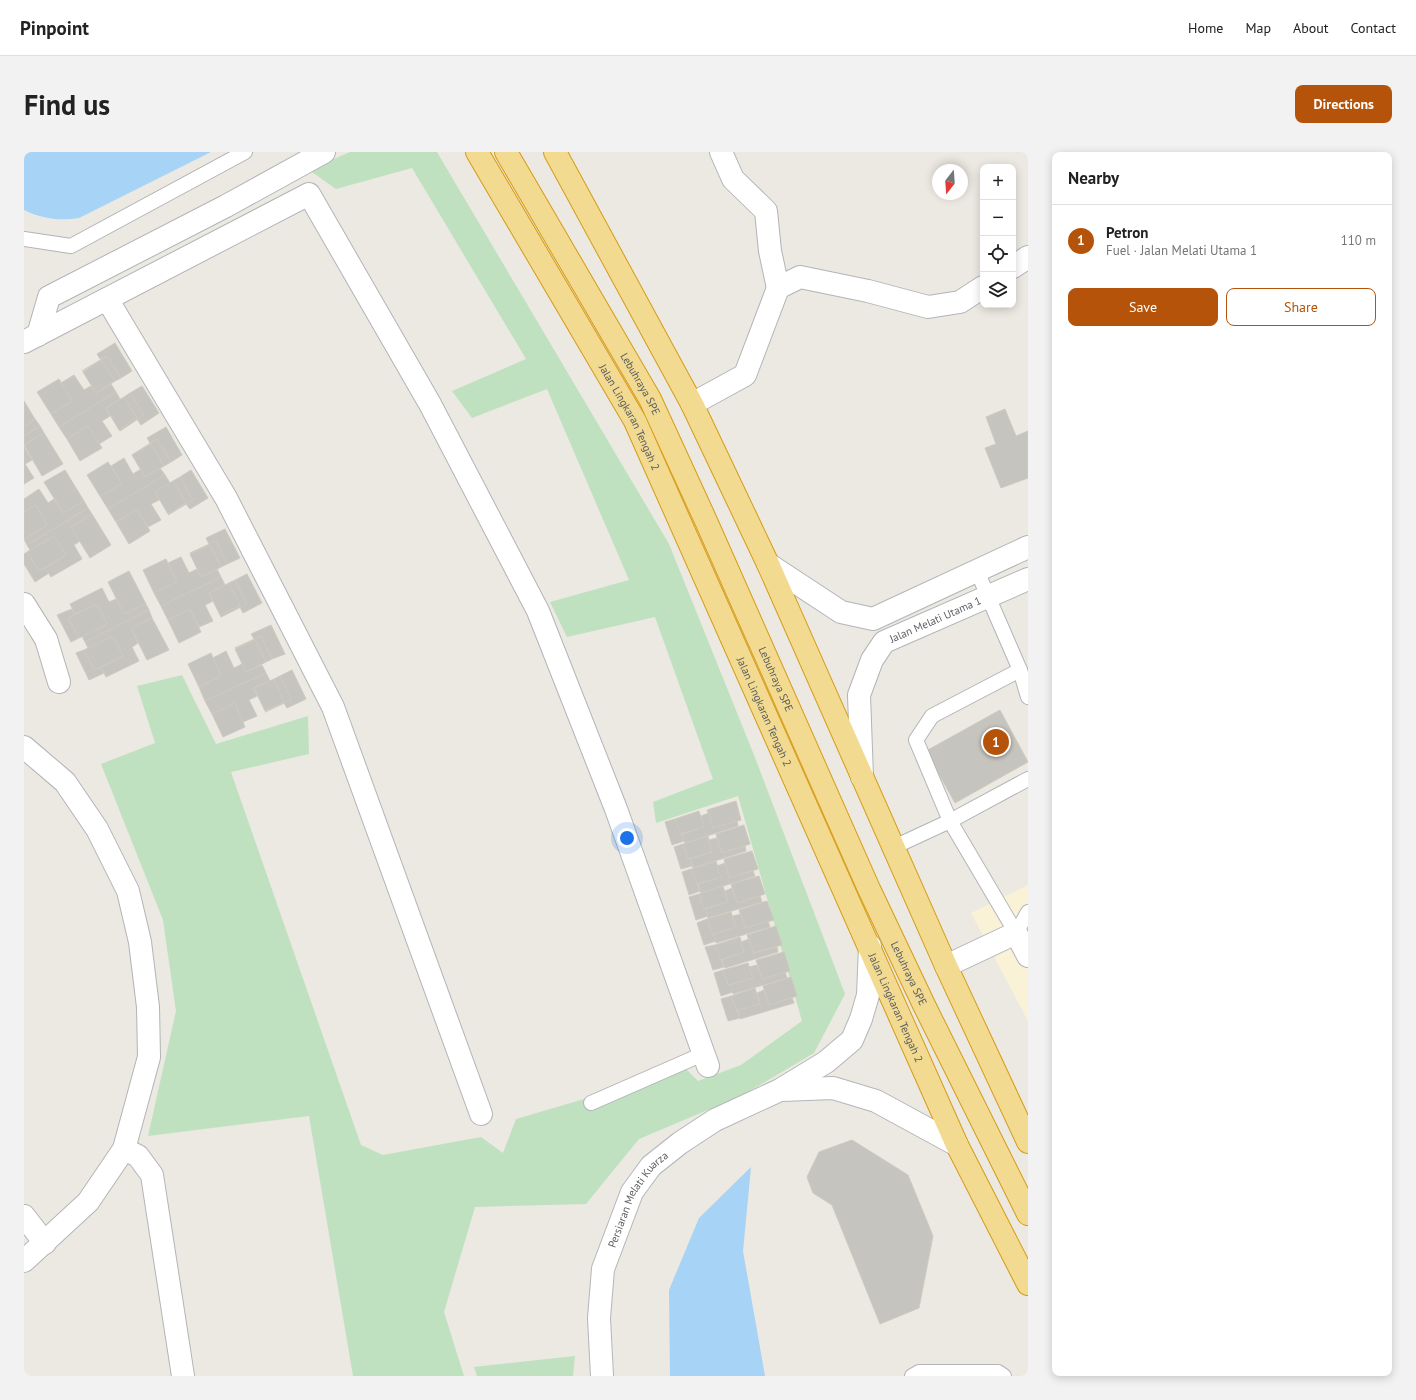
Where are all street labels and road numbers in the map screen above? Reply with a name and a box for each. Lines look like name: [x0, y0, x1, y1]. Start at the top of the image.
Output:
street label: Lebuhraya SPE: [617, 350, 663, 417]
street label: Jalan Lingkaran Tengah 2: [595, 360, 663, 472]
street label: Jalan Melati Utama 1: [886, 593, 983, 646]
street label: Lebuhraya SPE: [756, 645, 796, 714]
street label: Jalan Lingkaran Tengah 2: [733, 654, 795, 768]
street label: Lebuhraya SPE: [888, 939, 930, 1008]
street label: Jalan Lingkaran Tengah 2: [865, 950, 926, 1064]
street label: Persiaran Melati Kuarza: [605, 1148, 671, 1250]

